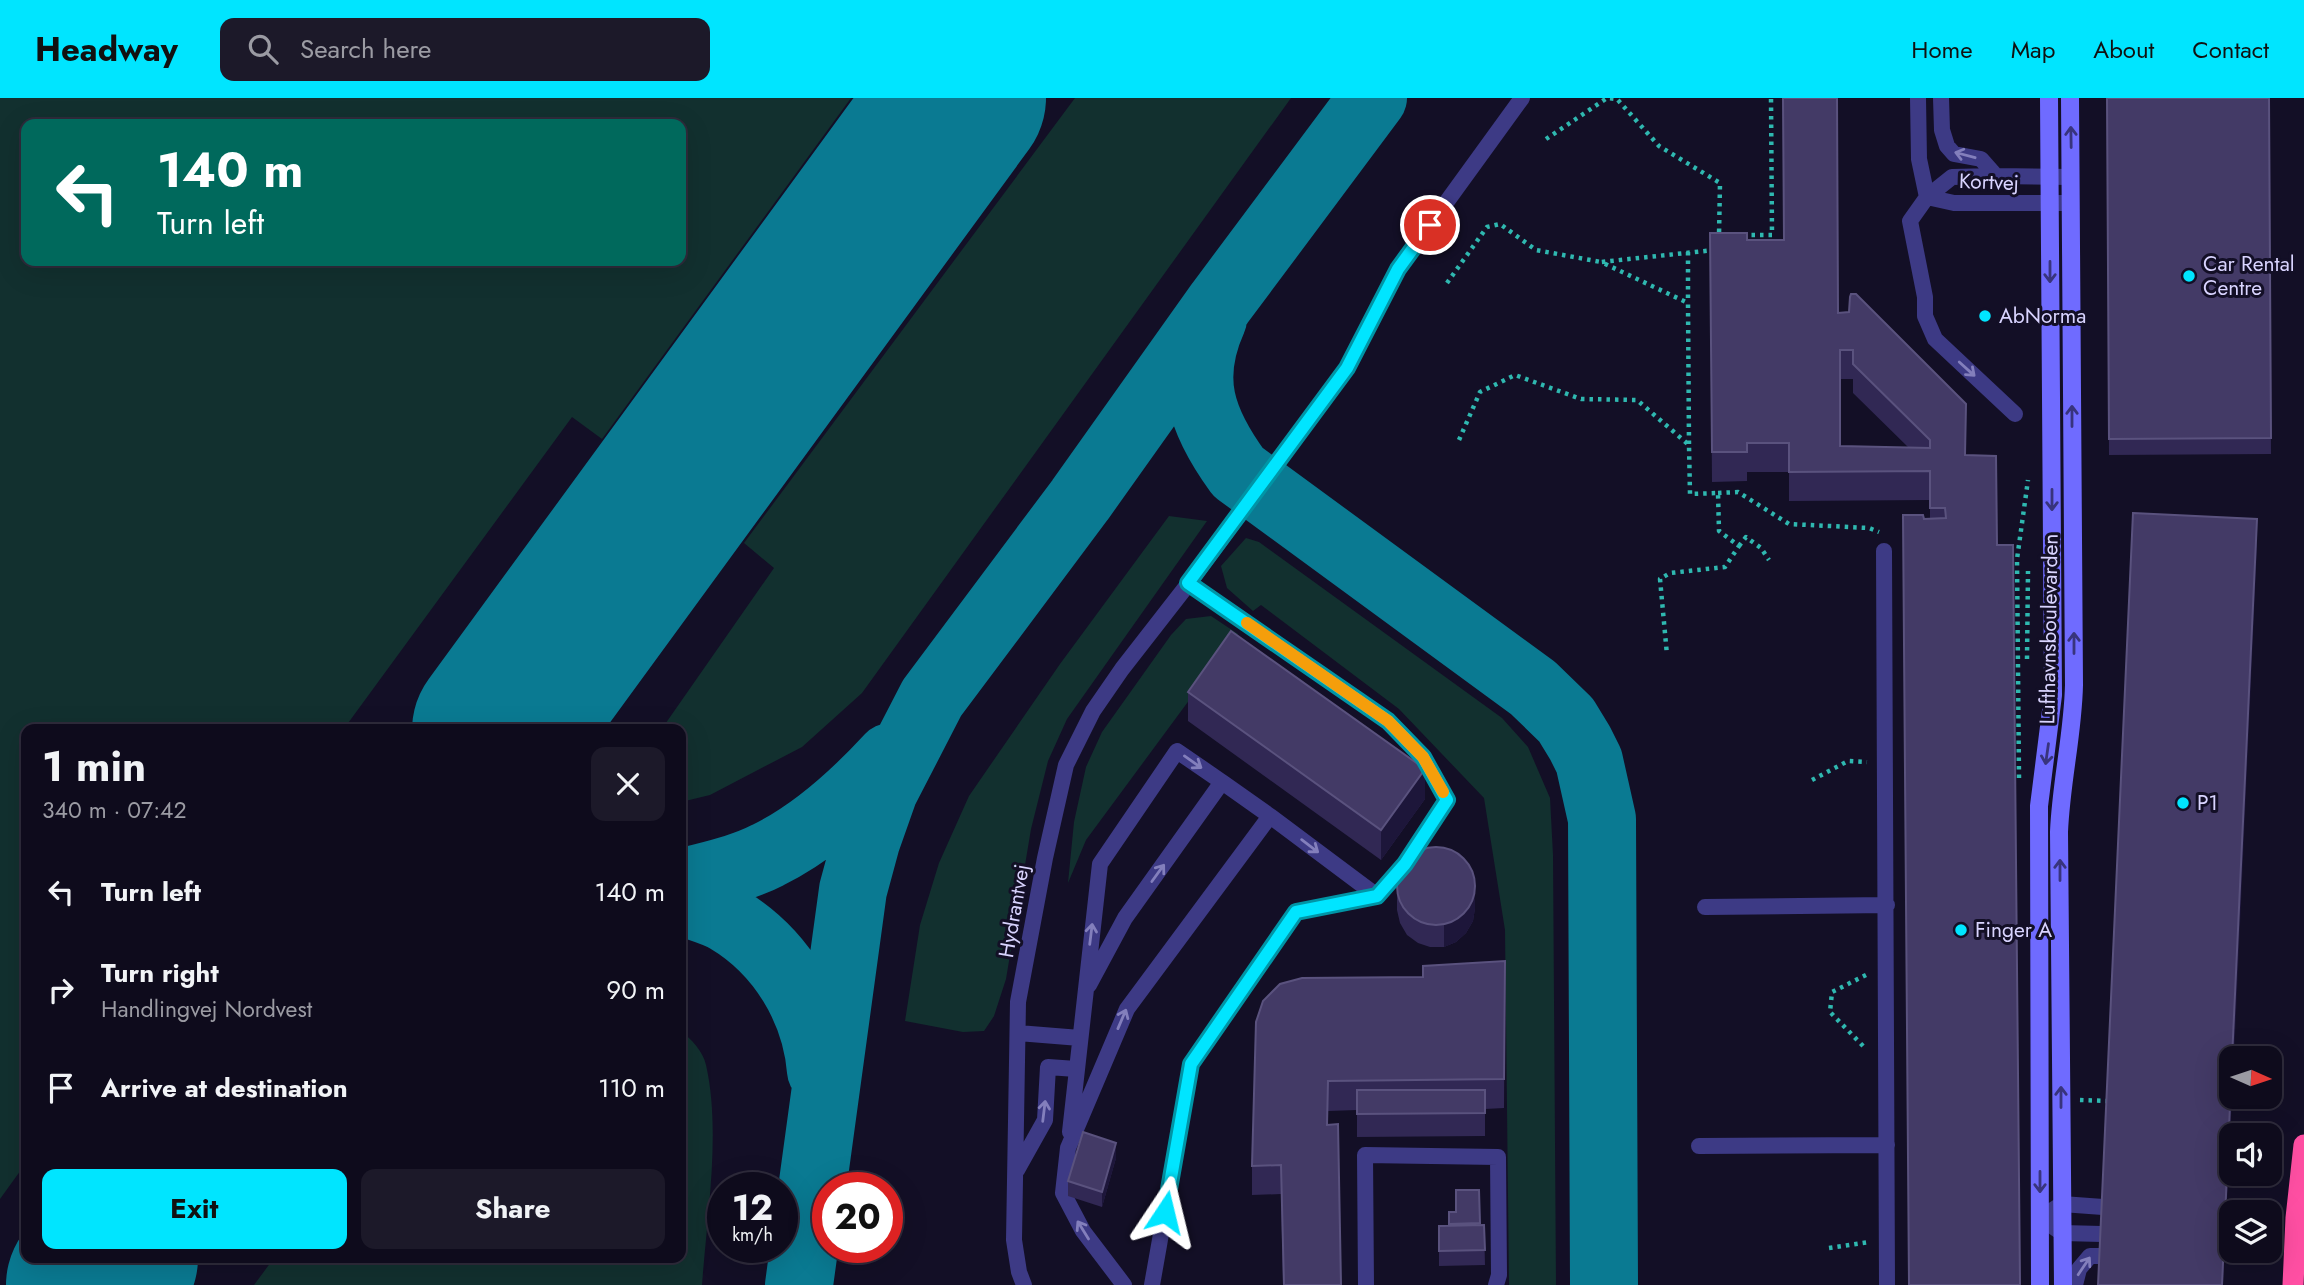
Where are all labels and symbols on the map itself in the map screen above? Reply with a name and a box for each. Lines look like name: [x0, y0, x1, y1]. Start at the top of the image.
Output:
one-way arrow: [2064, 126, 2078, 149]
one-way arrow: [1954, 148, 1976, 161]
street label: Kortvej: [1959, 166, 2019, 198]
pin: [1400, 195, 1460, 255]
place label: Car Rental Centre: [2203, 249, 2295, 303]
one-way arrow: [2043, 261, 2057, 284]
marker: Car Rental Centre: [2181, 268, 2197, 284]
place label: AbNorma: [1999, 301, 2086, 331]
marker: AbNorma: [1977, 308, 1993, 324]
one-way arrow: [1958, 360, 1975, 377]
one-way arrow: [2065, 404, 2079, 427]
one-way arrow: [2045, 488, 2059, 511]
street label: Lufthavnsboulevarden: [2032, 533, 2066, 725]
one-way arrow: [2067, 632, 2081, 655]
one-way arrow: [2040, 742, 2053, 765]
one-way arrow: [1183, 755, 1203, 769]
place label: P1: [2197, 788, 2218, 818]
marker: P1: [2175, 795, 2191, 811]
one-way arrow: [1300, 839, 1319, 853]
one-way arrow: [2053, 858, 2067, 881]
street label: Hydrantvej: [991, 862, 1037, 960]
one-way arrow: [1150, 864, 1165, 883]
place label: Finger A: [1975, 915, 2052, 945]
marker: Finger A: [1953, 922, 1969, 938]
one-way arrow: [1085, 923, 1098, 946]
one-way arrow: [1117, 1009, 1130, 1030]
north arrow: [2219, 1046, 2282, 1110]
one-way arrow: [2054, 1086, 2068, 1109]
one-way arrow: [1038, 1100, 1051, 1123]
one-way arrow: [2033, 1170, 2047, 1193]
speed limit sign: 20: [812, 1172, 903, 1263]
position arrow: [1128, 1175, 1202, 1249]
one-way arrow: [1076, 1221, 1090, 1241]
one-way arrow: [2077, 1257, 2092, 1276]

